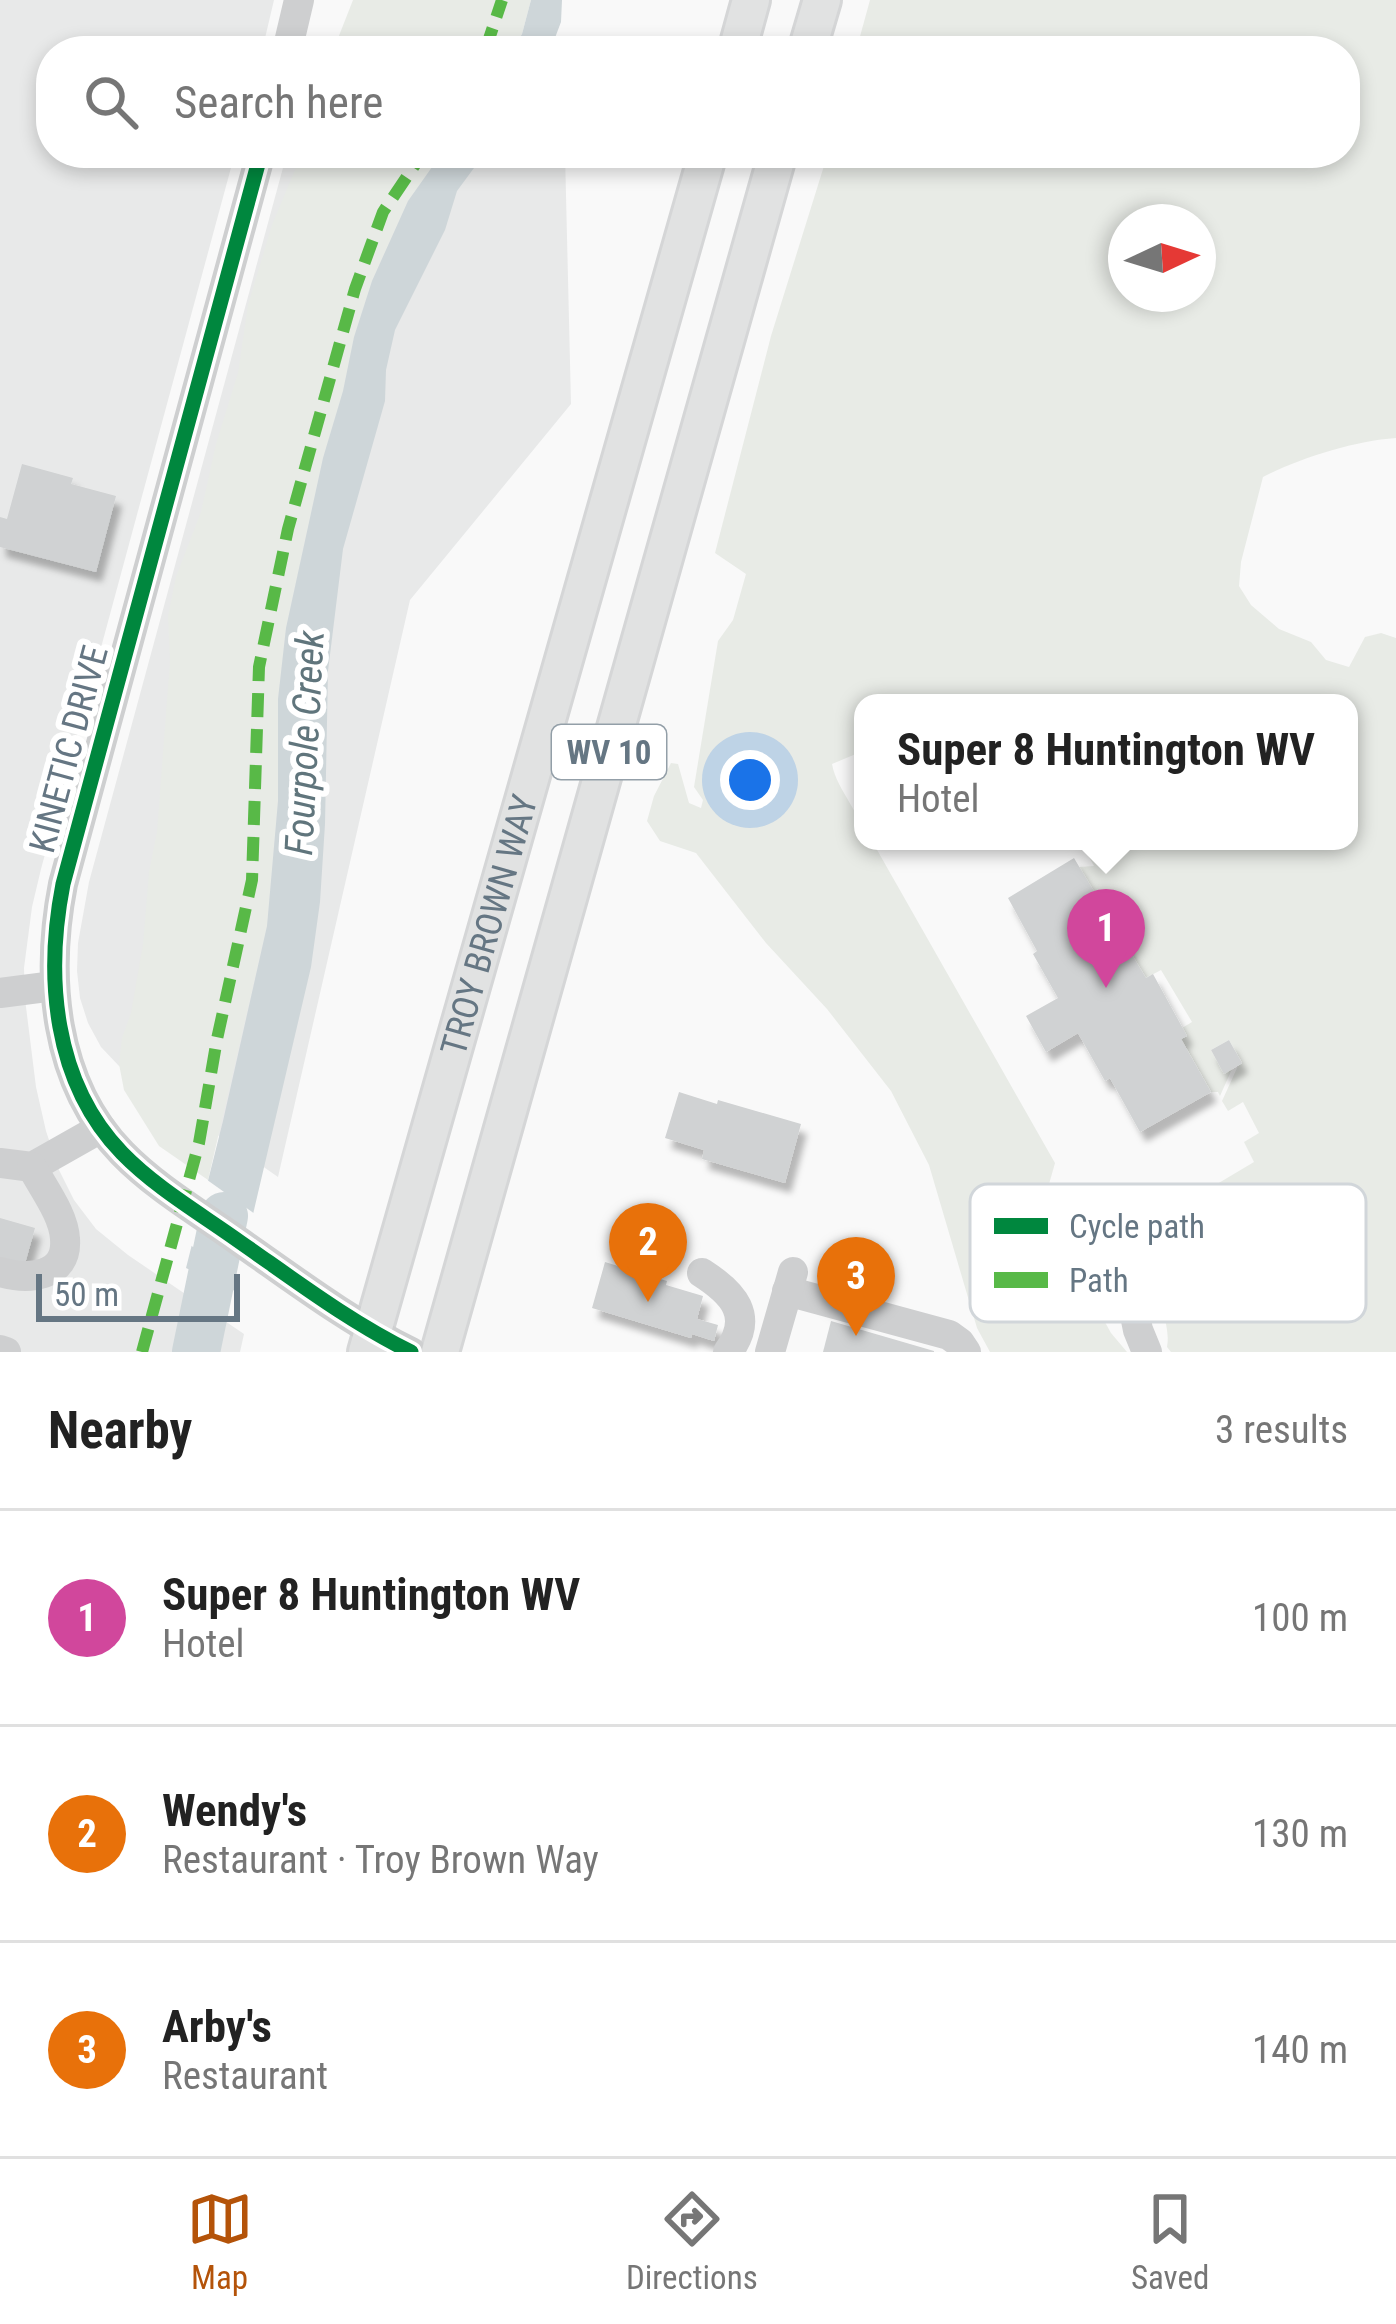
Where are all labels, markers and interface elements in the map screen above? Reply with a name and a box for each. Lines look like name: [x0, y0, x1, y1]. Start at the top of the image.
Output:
search box: [36, 36, 1360, 168]
icon: search: [78, 69, 144, 135]
text: Search here: [174, 76, 383, 129]
north arrow: [1108, 204, 1216, 312]
water label: Fourpole Creek: [276, 629, 334, 856]
street label: KINETIC DRIVE: [21, 641, 117, 857]
popup: [854, 694, 1358, 850]
text: Super 8 Huntington WV: [897, 723, 1315, 776]
road number: WV 10: [552, 725, 666, 779]
your location: [720, 750, 780, 810]
text: Hotel: [897, 776, 979, 822]
street label: TROY BROWN WAY: [432, 790, 546, 1060]
pin: 1: [1067, 889, 1145, 988]
legend: [970, 1184, 1366, 1322]
pin: 2: [609, 1203, 687, 1302]
text: Cycle path: [1069, 1207, 1205, 1246]
pin: 3: [817, 1237, 895, 1336]
text: Path: [1069, 1261, 1129, 1300]
scale bar: [36, 1268, 240, 1321]
text: 50 m: [54, 1275, 119, 1314]
text: Nearby: [48, 1401, 192, 1460]
text: 3 results: [1215, 1407, 1348, 1453]
text: Super 8 Huntington WV: [162, 1568, 580, 1621]
text: 1: [77, 1595, 97, 1641]
text: 100 m: [1252, 1595, 1348, 1641]
text: Hotel: [162, 1621, 245, 1667]
text: Wendy's: [162, 1784, 307, 1837]
text: 2: [77, 1811, 97, 1857]
text: 130 m: [1252, 1811, 1348, 1857]
text: Restaurant · Troy Brown Way: [162, 1837, 599, 1883]
text: Arby's: [162, 2000, 272, 2053]
text: 3: [77, 2027, 97, 2073]
text: 140 m: [1252, 2027, 1348, 2073]
text: Restaurant: [162, 2053, 328, 2099]
tab: Map: [187, 2186, 253, 2297]
tab: Directions: [626, 2186, 758, 2297]
tab: Saved: [1131, 2186, 1209, 2297]

